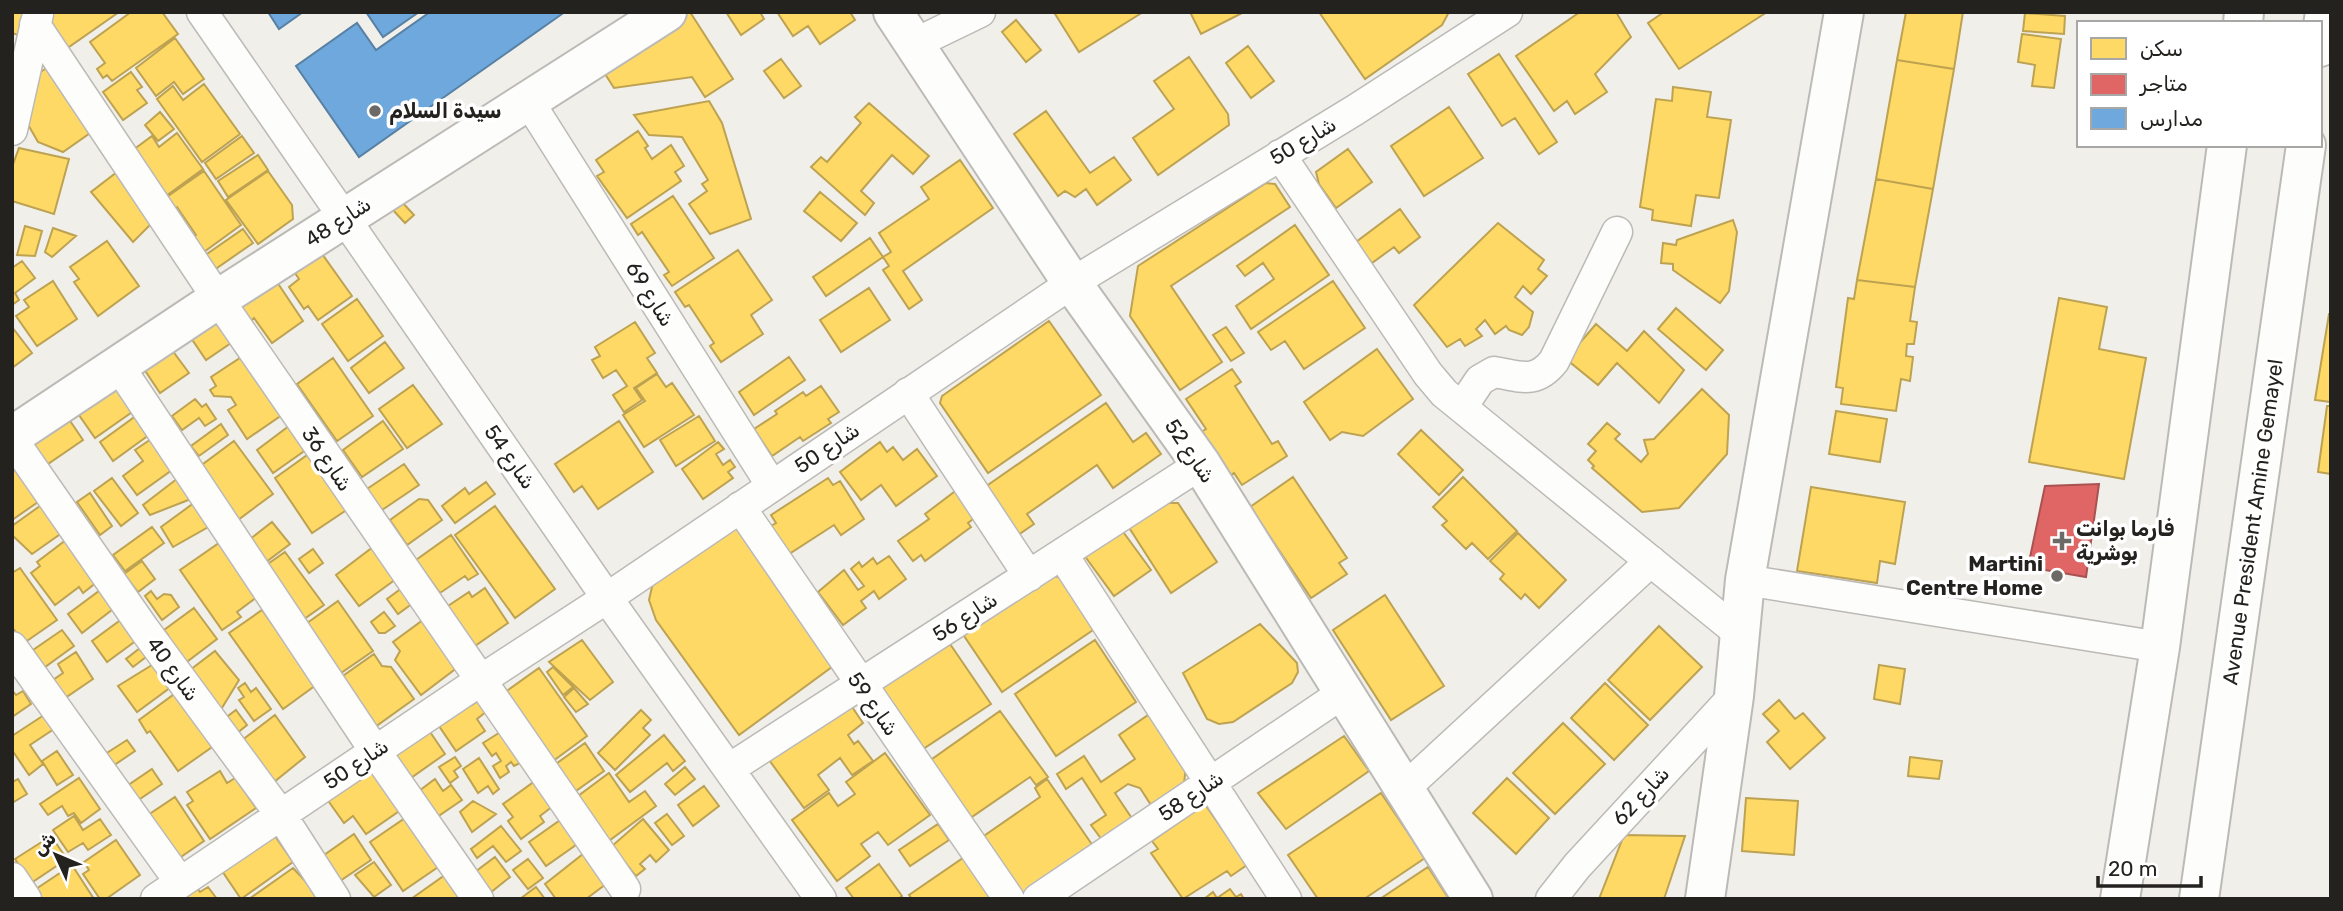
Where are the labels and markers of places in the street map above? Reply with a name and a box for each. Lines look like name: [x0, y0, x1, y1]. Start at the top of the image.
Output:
place label: سيدة السلام: [389, 98, 502, 125]
marker: سيدة السلام: [367, 103, 383, 119]
place label: فارما بوانت بوشرية: [2076, 516, 2174, 566]
marker: فارما بوانت بوشرية: [2054, 533, 2070, 549]
place label: Martini Centre Home: [1906, 551, 2043, 600]
marker: Martini Centre Home: [2049, 568, 2065, 584]

